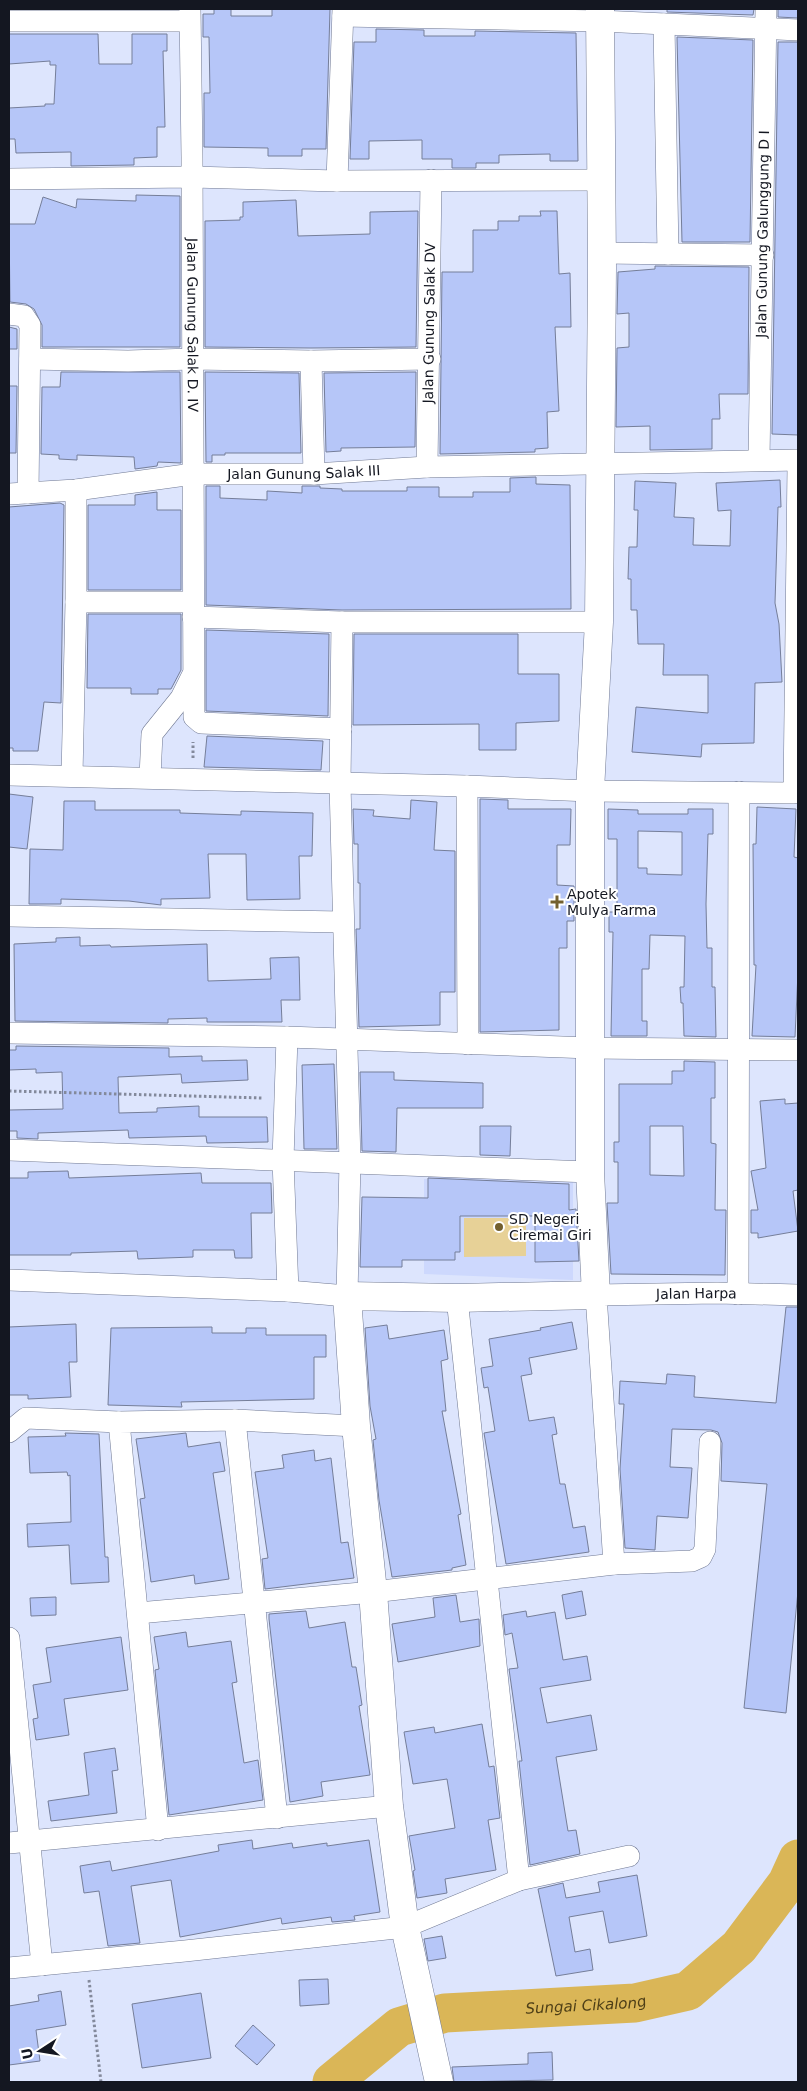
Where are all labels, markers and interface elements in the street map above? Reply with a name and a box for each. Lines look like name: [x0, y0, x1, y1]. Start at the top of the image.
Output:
street label: Jalan Gunung Galunggung D I: [753, 130, 772, 339]
street label: Jalan Gunung Salak D. IV: [184, 237, 201, 413]
street label: Jalan Gunung Salak DV: [420, 242, 438, 405]
street label: Jalan Gunung Salak III: [226, 462, 381, 482]
place label: Apotek Mulya Farma: [567, 886, 656, 918]
marker: Apotek Mulya Farma: [551, 896, 563, 908]
place label: SD Negeri Ciremai Giri: [509, 1211, 592, 1243]
marker: SD Negeri Ciremai Giri: [493, 1221, 505, 1233]
street label: Jalan Harpa: [655, 1285, 737, 1302]
water label: Sungai Cikalong: [525, 1992, 648, 2018]
north arrow: [15, 2026, 65, 2076]
text: U: [18, 2046, 36, 2061]

